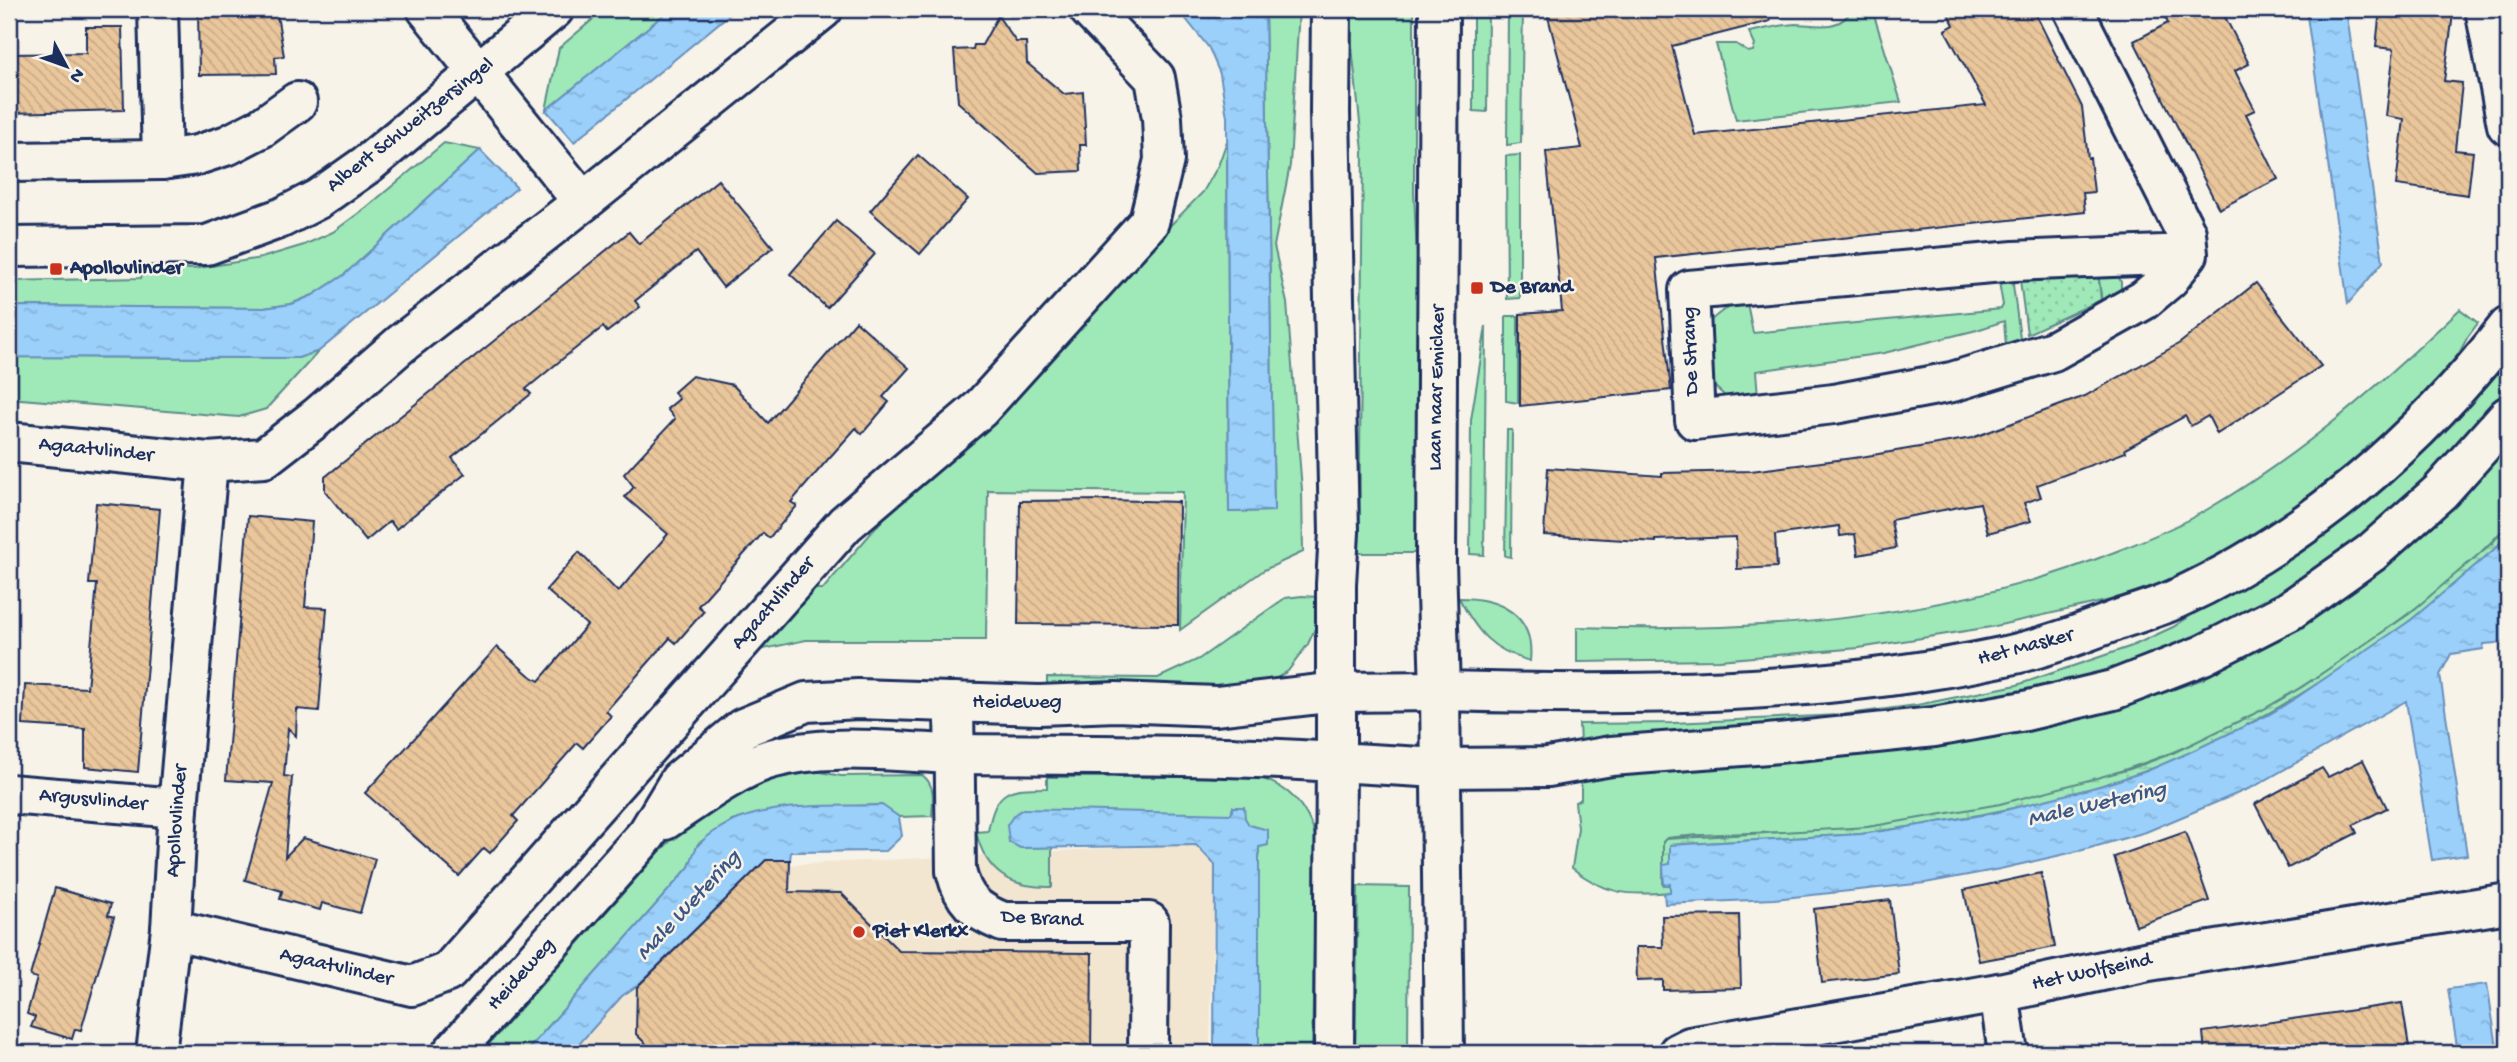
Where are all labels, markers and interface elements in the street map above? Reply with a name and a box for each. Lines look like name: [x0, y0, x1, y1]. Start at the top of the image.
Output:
north arrow: [32, 32, 102, 102]
street label: Albert Schweitzersingel: [322, 53, 500, 199]
text: N: [63, 63, 89, 87]
place label: Apollovlinder: [69, 257, 185, 282]
marker: Apollovlinder: [48, 261, 64, 277]
place label: De Brand: [1489, 276, 1575, 301]
marker: De Brand: [1469, 280, 1485, 296]
street label: Laan naar Emiclaer: [1424, 303, 1452, 471]
street label: De Strang: [1678, 306, 1706, 398]
street label: Agaatvlinder: [37, 433, 156, 470]
street label: Agaatvlinder: [727, 551, 822, 656]
street label: Het Masker: [1975, 623, 2078, 673]
street label: Heideweg: [972, 691, 1062, 716]
street label: Apollovlinder: [162, 762, 195, 878]
water label: Male Wetering: [2025, 776, 2171, 834]
street label: Argusvlinder: [38, 784, 150, 818]
water label: Male Wetering: [631, 844, 748, 967]
street label: De Brand: [999, 905, 1085, 935]
place label: Piet Klerkx: [872, 920, 969, 945]
marker: Piet Klerkx: [851, 924, 867, 940]
street label: Heideweg: [483, 933, 561, 1017]
street label: Agaatvlinder: [277, 943, 396, 993]
street label: Het Wolfseind: [2030, 948, 2156, 998]

